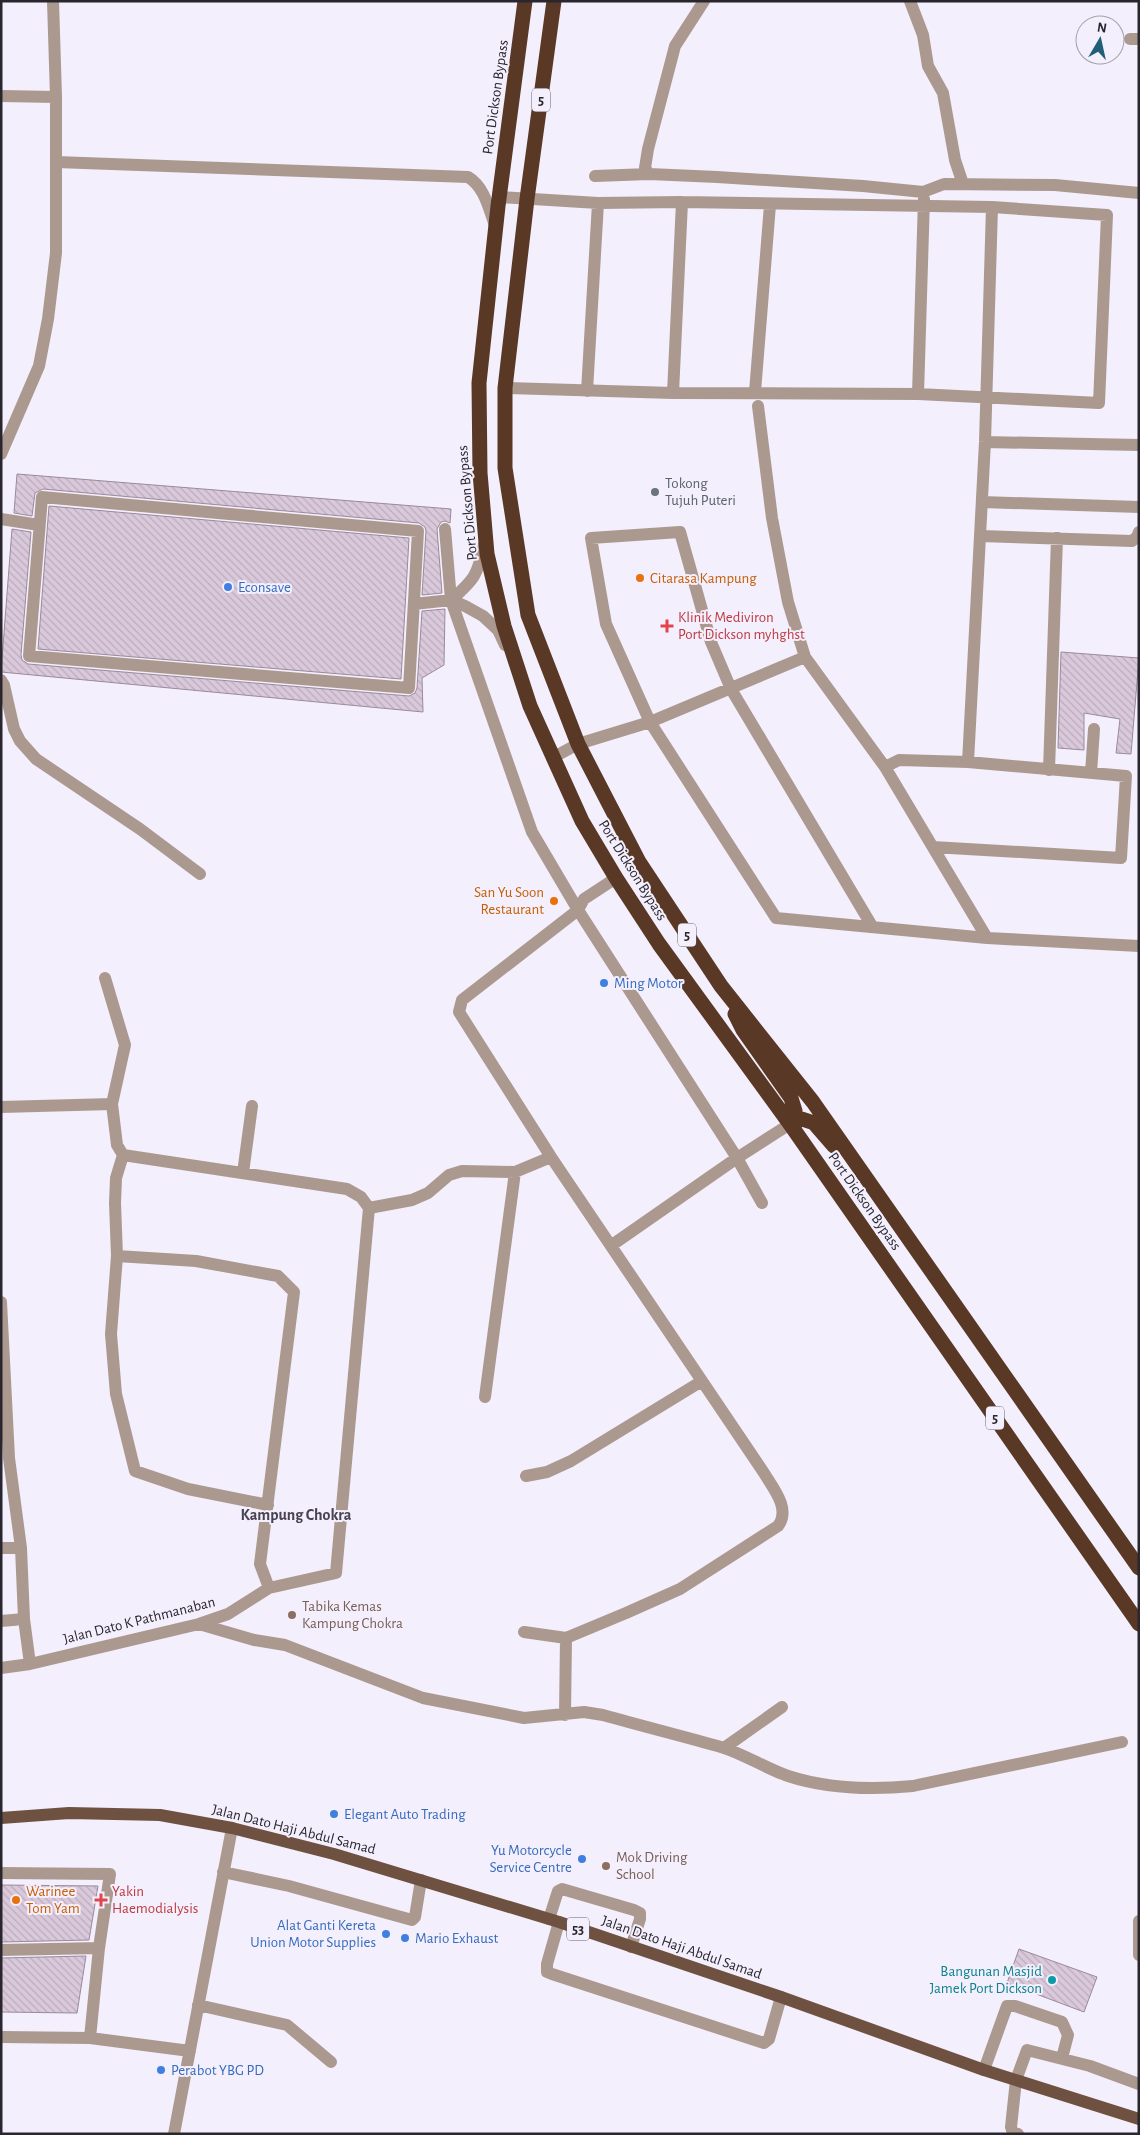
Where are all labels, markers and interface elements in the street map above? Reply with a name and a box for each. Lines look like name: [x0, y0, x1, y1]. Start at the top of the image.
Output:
north arrow: [1075, 15, 1125, 65]
text: N: [1096, 20, 1108, 36]
street label: Port Dickson Bypass: [480, 39, 511, 155]
road number: 5: [532, 88, 550, 112]
street label: Port Dickson Bypass: [455, 445, 480, 561]
place label: Tokong Tujuh Puteri: [665, 476, 736, 508]
marker: Tokong Tujuh Puteri: [649, 486, 661, 498]
place label: Citarasa Kampung: [650, 571, 757, 586]
marker: Citarasa Kampung: [634, 572, 646, 584]
place label: Econsave: [238, 580, 291, 595]
marker: Econsave: [222, 581, 234, 593]
place label: Klinik Mediviron Port Dickson myhghst: [678, 610, 805, 642]
marker: Klinik Mediviron Port Dickson myhghst: [660, 619, 674, 633]
street label: Port Dickson Bypass: [596, 817, 670, 923]
place label: San Yu Soon Restaurant: [474, 885, 544, 917]
marker: San Yu Soon Restaurant: [548, 895, 560, 907]
road number: 5: [678, 924, 696, 946]
place label: Ming Motor: [614, 976, 683, 991]
marker: Ming Motor: [598, 977, 610, 989]
street label: Port Dickson Bypass: [825, 1150, 904, 1253]
road number: 5: [986, 1406, 1004, 1430]
district label: Kampung Chokra: [241, 1507, 352, 1523]
street label: Jalan Dato K Pathmanaban: [62, 1594, 217, 1647]
place label: Tabika Kemas Kampung Chokra: [302, 1599, 403, 1631]
marker: Tabika Kemas Kampung Chokra: [286, 1609, 298, 1621]
street label: Jalan Dato Haji Abdul Samad: [210, 1802, 378, 1857]
place label: Elegant Auto Trading: [344, 1807, 466, 1822]
marker: Elegant Auto Trading: [328, 1808, 340, 1820]
place label: Yu Motorcycle Service Centre: [489, 1843, 572, 1875]
place label: Mok Driving School: [616, 1850, 688, 1882]
marker: Yu Motorcycle Service Centre: [576, 1853, 588, 1865]
marker: Mok Driving School: [600, 1860, 612, 1872]
place label: Warinee Tom Yam: [26, 1884, 80, 1916]
place label: Yakin Haemodialysis: [112, 1884, 198, 1916]
marker: Yakin Haemodialysis: [94, 1893, 108, 1907]
marker: Warinee Tom Yam: [10, 1894, 22, 1906]
street label: Jalan Dato Haji Abdul Samad: [600, 1913, 764, 1982]
place label: Alat Ganti Kereta Union Motor Supplies: [250, 1918, 376, 1950]
road number: 53: [567, 1918, 589, 1940]
marker: Alat Ganti Kereta Union Motor Supplies: [380, 1928, 392, 1940]
place label: Mario Exhaust: [415, 1931, 498, 1946]
marker: Mario Exhaust: [399, 1932, 411, 1944]
place label: Bangunan Masjid Jamek Port Dickson: [930, 1964, 1042, 1996]
marker: Bangunan Masjid Jamek Port Dickson: [1046, 1974, 1058, 1986]
place label: Perabot YBG PD: [171, 2063, 264, 2078]
marker: Perabot YBG PD: [155, 2064, 167, 2076]

